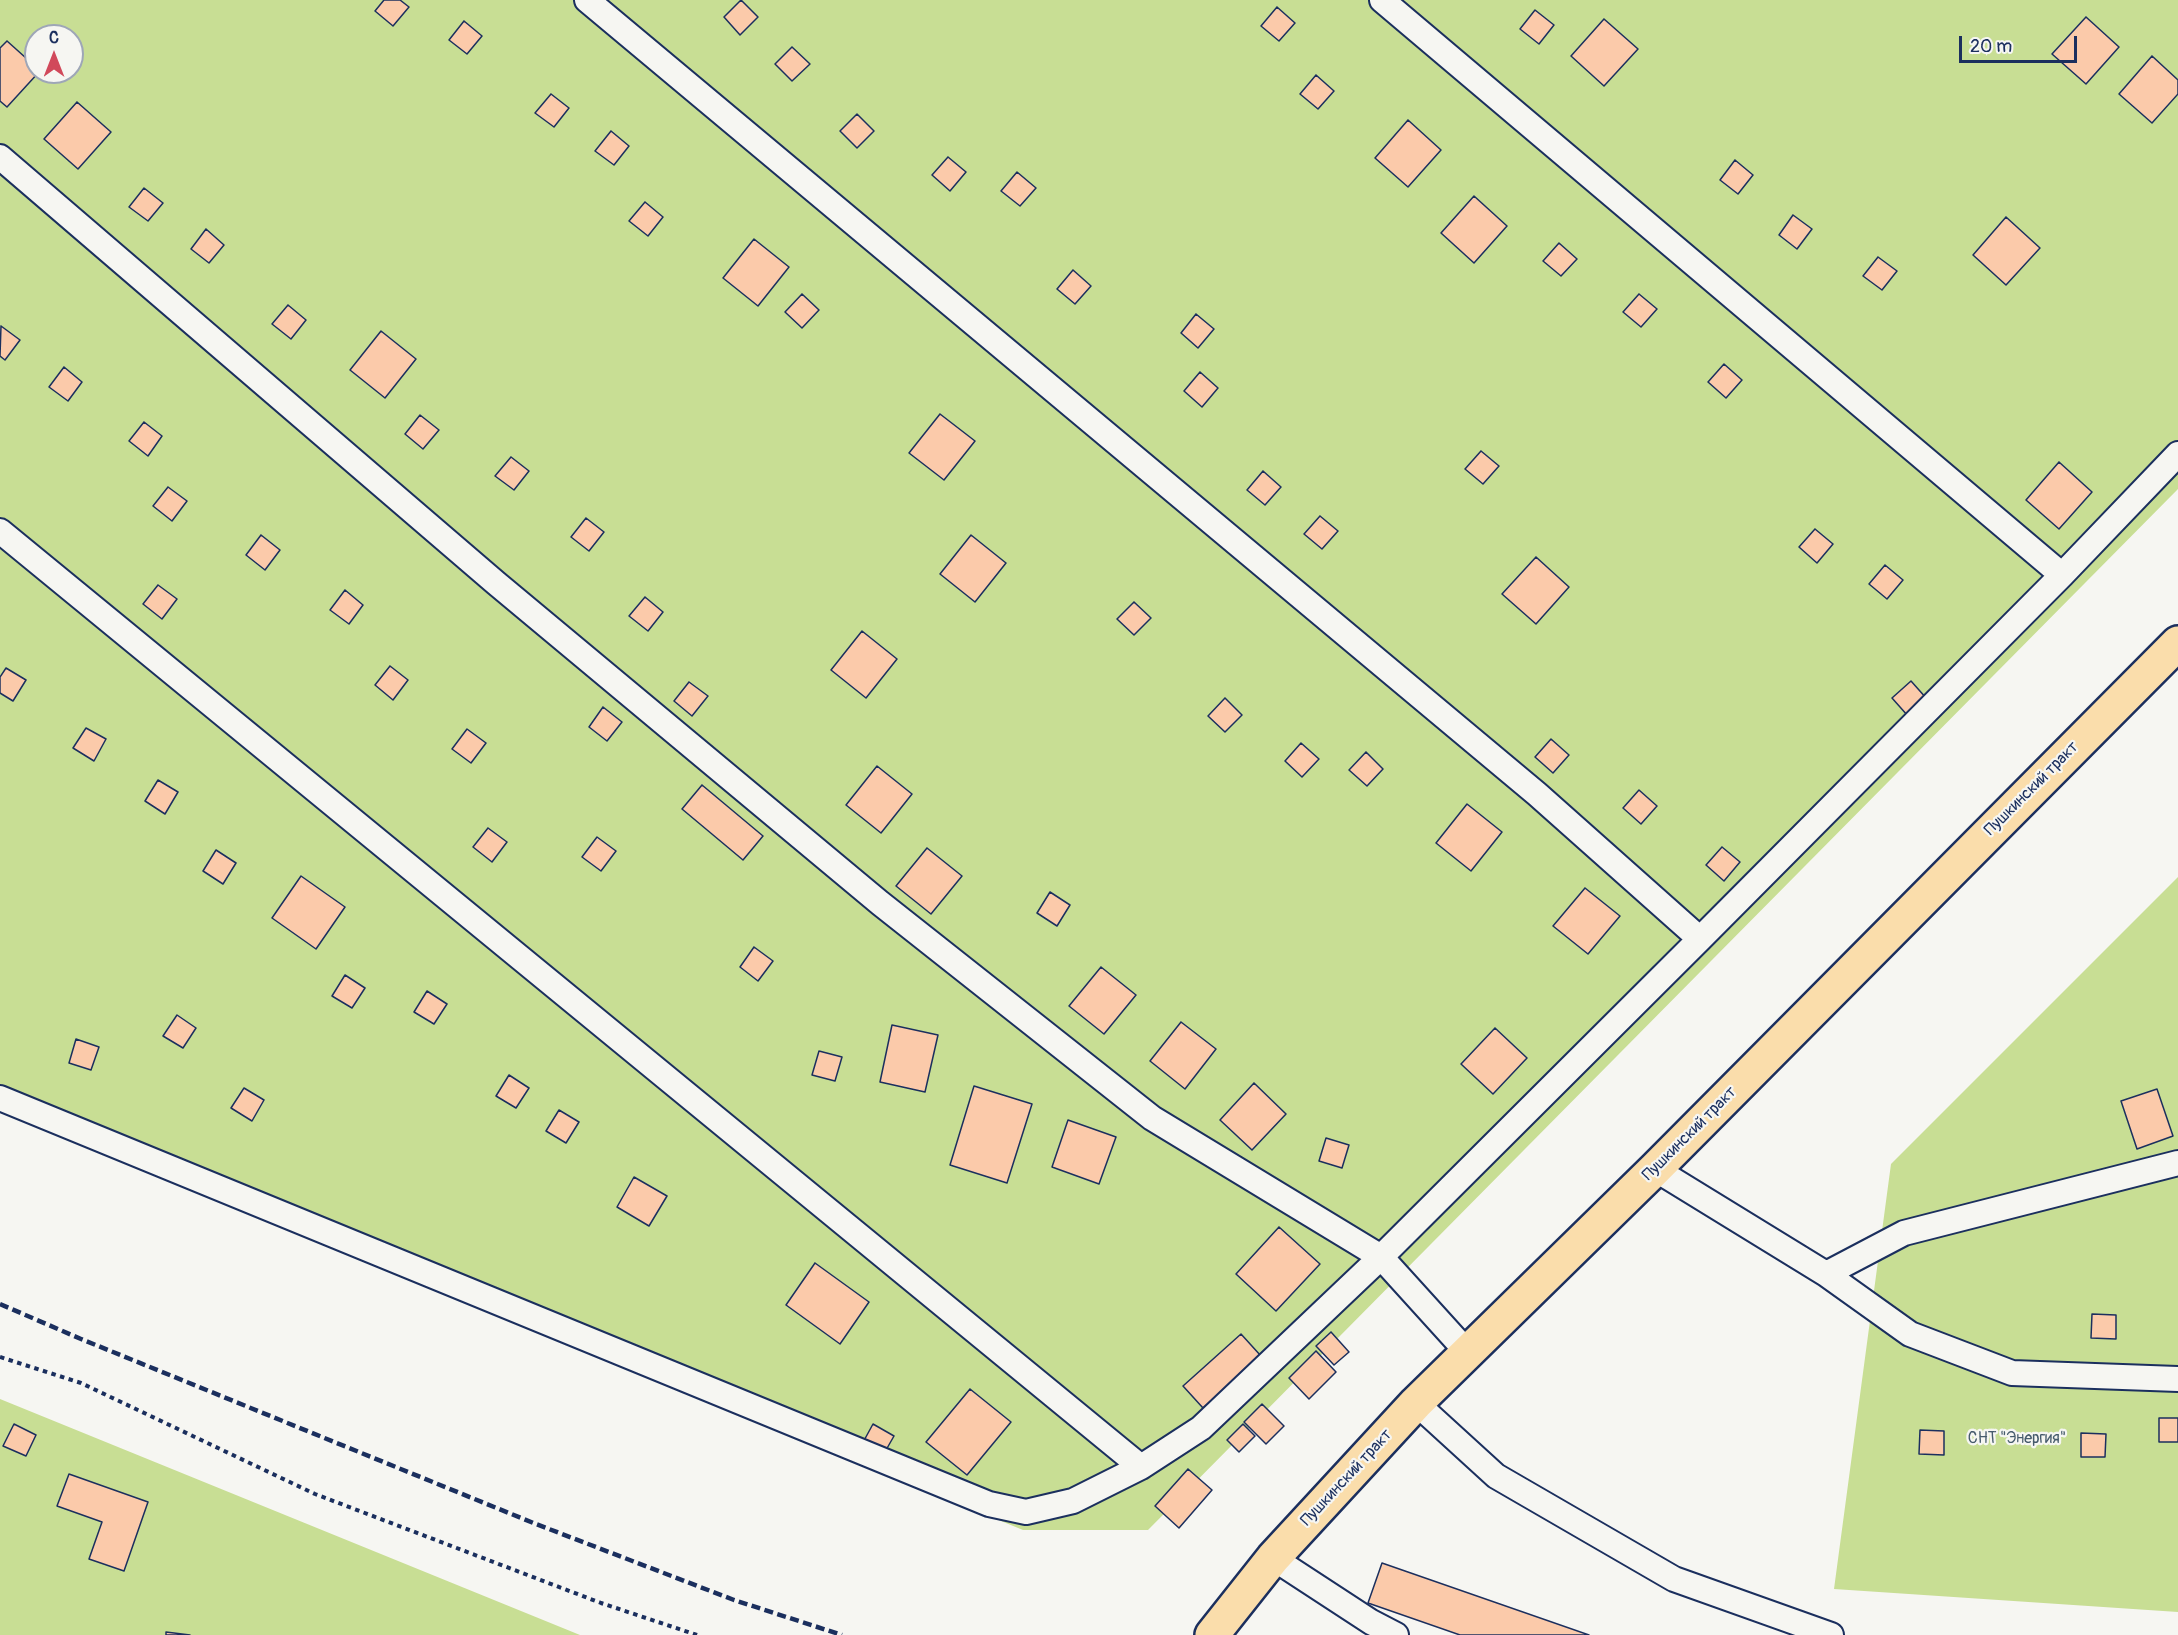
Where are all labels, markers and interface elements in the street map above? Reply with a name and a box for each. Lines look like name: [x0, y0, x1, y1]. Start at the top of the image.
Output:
north arrow: [24, 24, 84, 84]
scale bar: [1962, 24, 2080, 62]
text: С: [49, 28, 59, 48]
text: 20 m: [1970, 35, 2012, 58]
street label: Пушкинский тракт: [1981, 738, 2083, 840]
street label: Пушкинский тракт: [1639, 1083, 1741, 1185]
street label: Пушкинский тракт: [1297, 1426, 1397, 1530]
park label: СНТ "Энергия": [1968, 1429, 2066, 1449]

